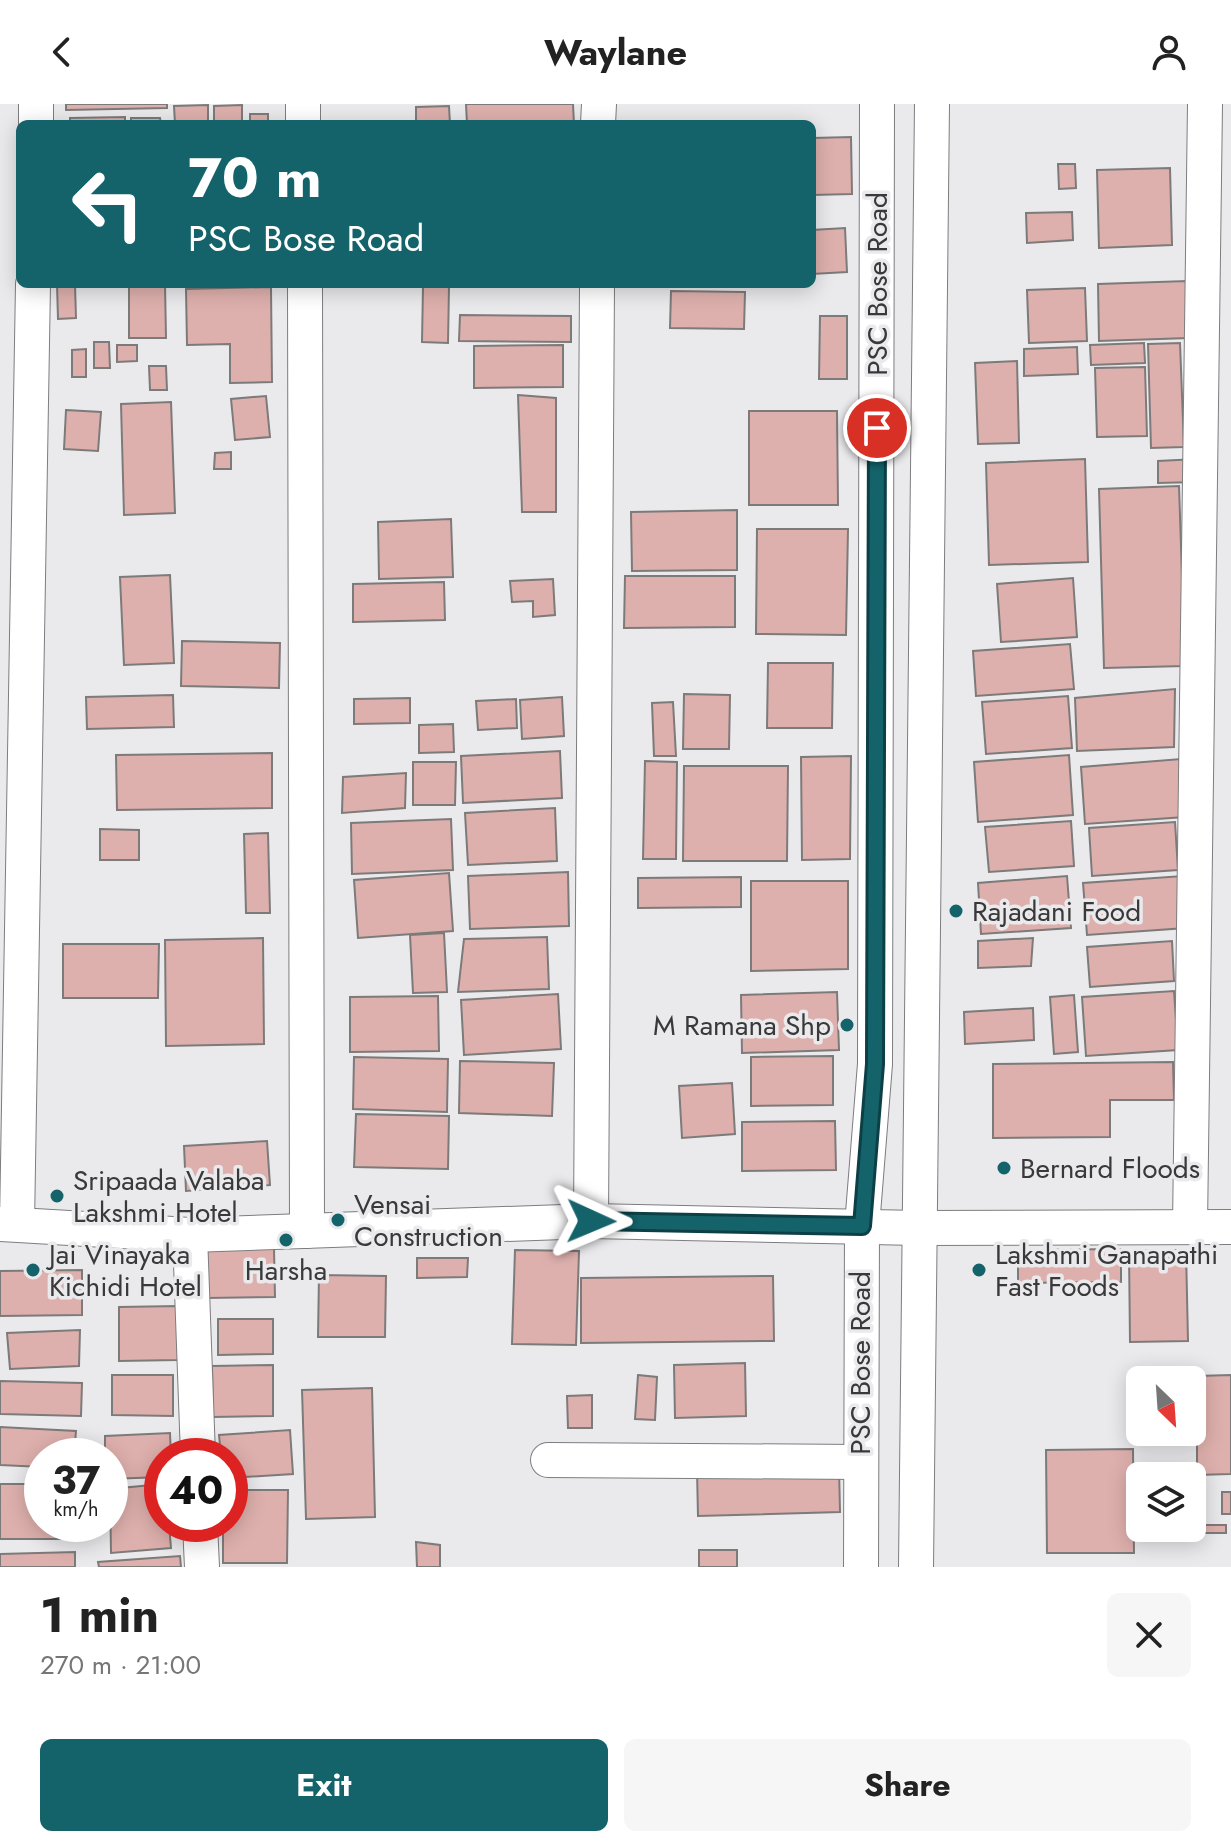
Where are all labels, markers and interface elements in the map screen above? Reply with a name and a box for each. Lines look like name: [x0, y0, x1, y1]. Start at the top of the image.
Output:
text: Waylane: [544, 26, 687, 78]
icon: back: [40, 30, 84, 74]
icon: person: [1147, 30, 1191, 74]
text: 70 m: [188, 137, 322, 218]
icon: left: [56, 152, 160, 256]
street label: PSC Bose Road: [857, 192, 898, 376]
text: PSC Bose Road: [188, 212, 424, 264]
pin: [843, 394, 911, 462]
icon: arrive: [855, 406, 899, 450]
place label: Rajadani Food: [972, 891, 1141, 932]
marker: Rajadani Food: [947, 902, 965, 920]
place label: M Ramana Shp: [653, 1005, 831, 1046]
marker: M Ramana Shp: [838, 1016, 856, 1034]
place label: Bernard Floods: [1020, 1148, 1200, 1189]
marker: Bernard Floods: [995, 1159, 1013, 1177]
place label: Sripaada Valaba Lakshmi Hotel: [73, 1160, 264, 1233]
position arrow: [549, 1179, 633, 1263]
place label: Vensai Construction: [354, 1184, 503, 1257]
marker: Sripaada Valaba Lakshmi Hotel: [48, 1187, 66, 1205]
marker: Vensai Construction: [329, 1211, 347, 1229]
marker: Harsha: [277, 1231, 295, 1249]
place label: Jai Vinayaka Kichidi Hotel: [45, 1234, 202, 1307]
place label: Lakshmi Ganapathi Fast Foods: [995, 1234, 1218, 1307]
place label: Harsha: [245, 1250, 327, 1291]
marker: Jai Vinayaka Kichidi Hotel: [24, 1261, 42, 1279]
marker: Lakshmi Ganapathi Fast Foods: [970, 1261, 988, 1279]
street label: PSC Bose Road: [840, 1271, 881, 1455]
north arrow: [1126, 1366, 1206, 1446]
map controls: [1126, 1366, 1206, 1542]
speed limit sign: 40: [144, 1438, 248, 1542]
text: 37: [52, 1451, 100, 1509]
button: layers: [1126, 1462, 1206, 1542]
text: km/h: [53, 1495, 99, 1524]
text: 1 min: [40, 1581, 159, 1650]
button: close: [1107, 1593, 1191, 1677]
text: 270 m · 21:00: [40, 1646, 201, 1684]
button: Exit: [40, 1739, 608, 1831]
button: Share: [624, 1739, 1191, 1831]

